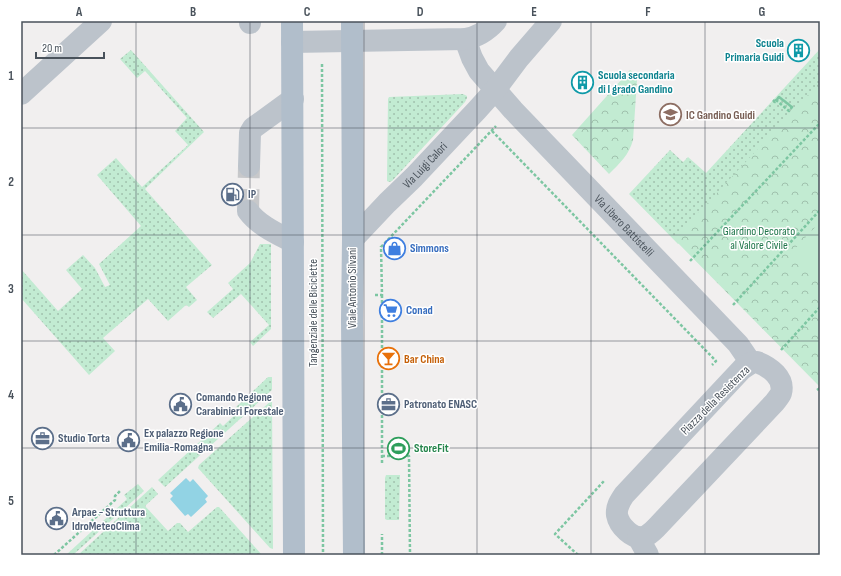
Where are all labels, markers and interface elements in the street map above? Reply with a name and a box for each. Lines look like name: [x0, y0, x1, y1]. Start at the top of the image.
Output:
text: A: [75, 4, 83, 20]
text: B: [190, 4, 196, 20]
text: C: [304, 4, 311, 20]
text: D: [417, 4, 424, 20]
text: E: [531, 4, 537, 20]
text: F: [645, 4, 651, 20]
text: G: [759, 4, 766, 20]
scale bar: [36, 34, 104, 60]
place label: Scuola Primaria Guidi: [725, 36, 784, 65]
building icon: Scuola Primaria Guidi: [786, 37, 812, 63]
text: 20 m: [42, 41, 62, 56]
text: 1: [8, 68, 14, 84]
place label: Scuola secondaria di I grado Gandino: [598, 68, 675, 97]
building icon: Scuola secondaria di I grado Gandino: [569, 69, 595, 95]
school or university icon: IC Gandino Guidi: [658, 102, 684, 128]
place label: IC Gandino Guidi: [686, 108, 755, 123]
street label: Via Luigi Calori: [400, 139, 451, 192]
text: 2: [8, 174, 14, 190]
fuel station icon: IP: [220, 181, 246, 207]
place label: IP: [248, 187, 257, 202]
street label: Via Libero Battistelli: [591, 192, 657, 260]
park label: Giardino Decorato al Valore Civile: [723, 224, 795, 253]
shop icon: Simmons: [381, 235, 407, 261]
place label: Simmons: [410, 241, 449, 256]
street label: Viale Antonio Silvani: [345, 248, 360, 328]
street label: Tangenziale delle Biciclette: [306, 259, 321, 367]
text: 3: [8, 281, 14, 297]
supermarket icon: Conad: [377, 297, 403, 323]
place label: Conad: [406, 303, 433, 318]
bar icon: Bar China: [376, 346, 402, 372]
place label: Bar China: [404, 352, 445, 367]
street label: Piazza della Resistenza: [678, 362, 753, 438]
text: 4: [8, 387, 14, 403]
place label: Comando Regione Carabinieri Forestale: [196, 390, 284, 419]
public building icon: Comando Regione Carabinieri Forestale: [167, 391, 193, 417]
office icon: Patronato ENASC: [376, 391, 402, 417]
place label: Patronato ENASC: [404, 397, 477, 412]
office icon: Studio Torta: [30, 425, 56, 451]
place label: Ex palazzo Regione Emilia-Romagna: [144, 426, 224, 455]
public building icon: Ex palazzo Regione Emilia-Romagna: [116, 427, 142, 453]
place label: Studio Torta: [58, 431, 110, 446]
sports icon: StoreFit: [385, 435, 411, 461]
place label: StoreFit: [414, 441, 449, 456]
text: 5: [8, 493, 14, 509]
place label: Arpae - Struttura IdroMeteoClima: [71, 505, 145, 534]
public building icon: Arpae - Struttura IdroMeteoClima: [43, 506, 69, 532]

